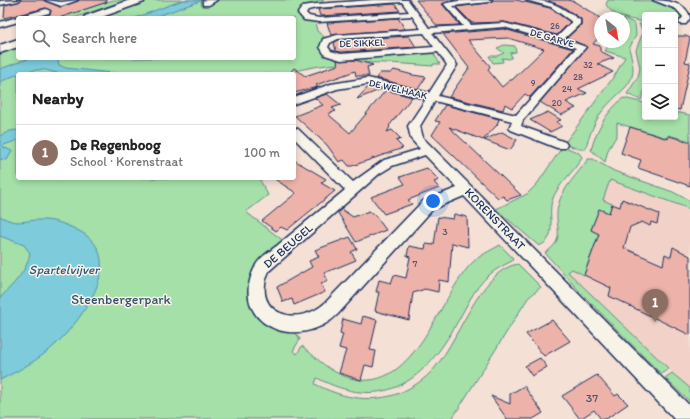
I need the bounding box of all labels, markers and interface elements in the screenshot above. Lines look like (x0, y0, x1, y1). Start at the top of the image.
north arrow (594, 12, 630, 48)
map controls (642, 12, 678, 120)
button: + (642, 12, 678, 48)
search box (16, 16, 296, 60)
house number: 26 (550, 20, 560, 31)
street label: DE GARVE (528, 26, 576, 51)
icon: search (30, 27, 52, 49)
text: Search here (62, 29, 137, 47)
street label: DE SIKKEL (339, 36, 385, 50)
button: − (642, 48, 678, 84)
house number: 32 (583, 59, 593, 70)
house number: 28 (573, 71, 583, 82)
street label: DE WELHAAK (368, 76, 429, 102)
house number: 9 (531, 77, 536, 88)
house number: 24 (562, 83, 573, 94)
button: layers (642, 84, 678, 120)
text: Nearby (32, 88, 84, 108)
house number: 20 (552, 97, 563, 108)
text: De Regenboog (70, 136, 161, 154)
text: 1 (42, 145, 48, 160)
text: 100 m (244, 145, 280, 160)
text: School · Korenstraat (70, 154, 183, 169)
street label: KORENSTRAAT (462, 185, 528, 253)
your location (423, 191, 443, 211)
street label: DE BEUGEL (261, 221, 315, 271)
house number: 3 (442, 225, 448, 238)
house number: 7 (413, 257, 418, 270)
water label: Spartelvijver (29, 262, 101, 277)
pin: 1 (642, 289, 668, 322)
park label: Steenbergerpark (71, 291, 172, 308)
house number: 37 (586, 391, 598, 405)

